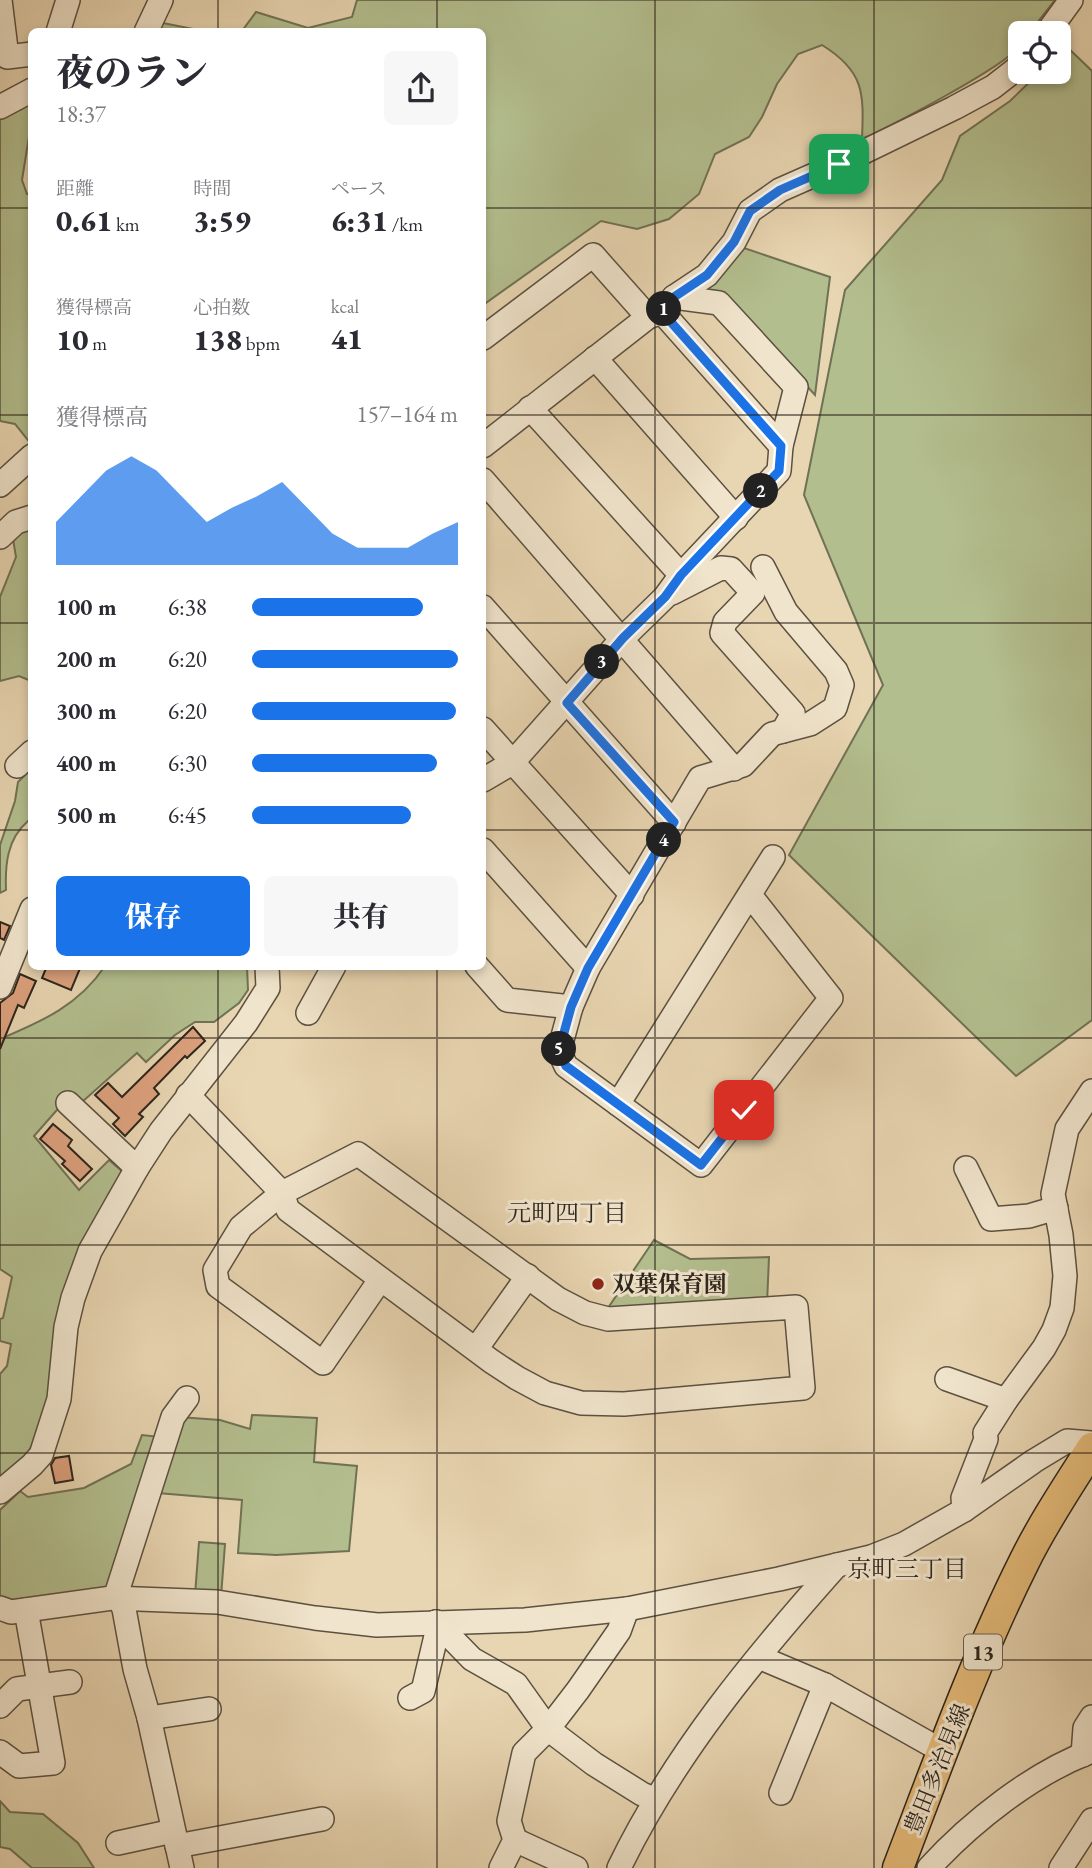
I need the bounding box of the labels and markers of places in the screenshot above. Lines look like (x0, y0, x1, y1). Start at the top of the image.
pin (809, 134, 869, 194)
pin: 1 (646, 292, 682, 326)
pin: 2 (744, 474, 778, 508)
pin: 3 (584, 644, 620, 680)
pin: 4 (646, 822, 682, 858)
pin: 5 (542, 1032, 576, 1066)
pin (714, 1080, 774, 1140)
place label: 双葉保育園 (612, 1269, 727, 1299)
marker: 双葉保育園 (590, 1276, 606, 1292)

